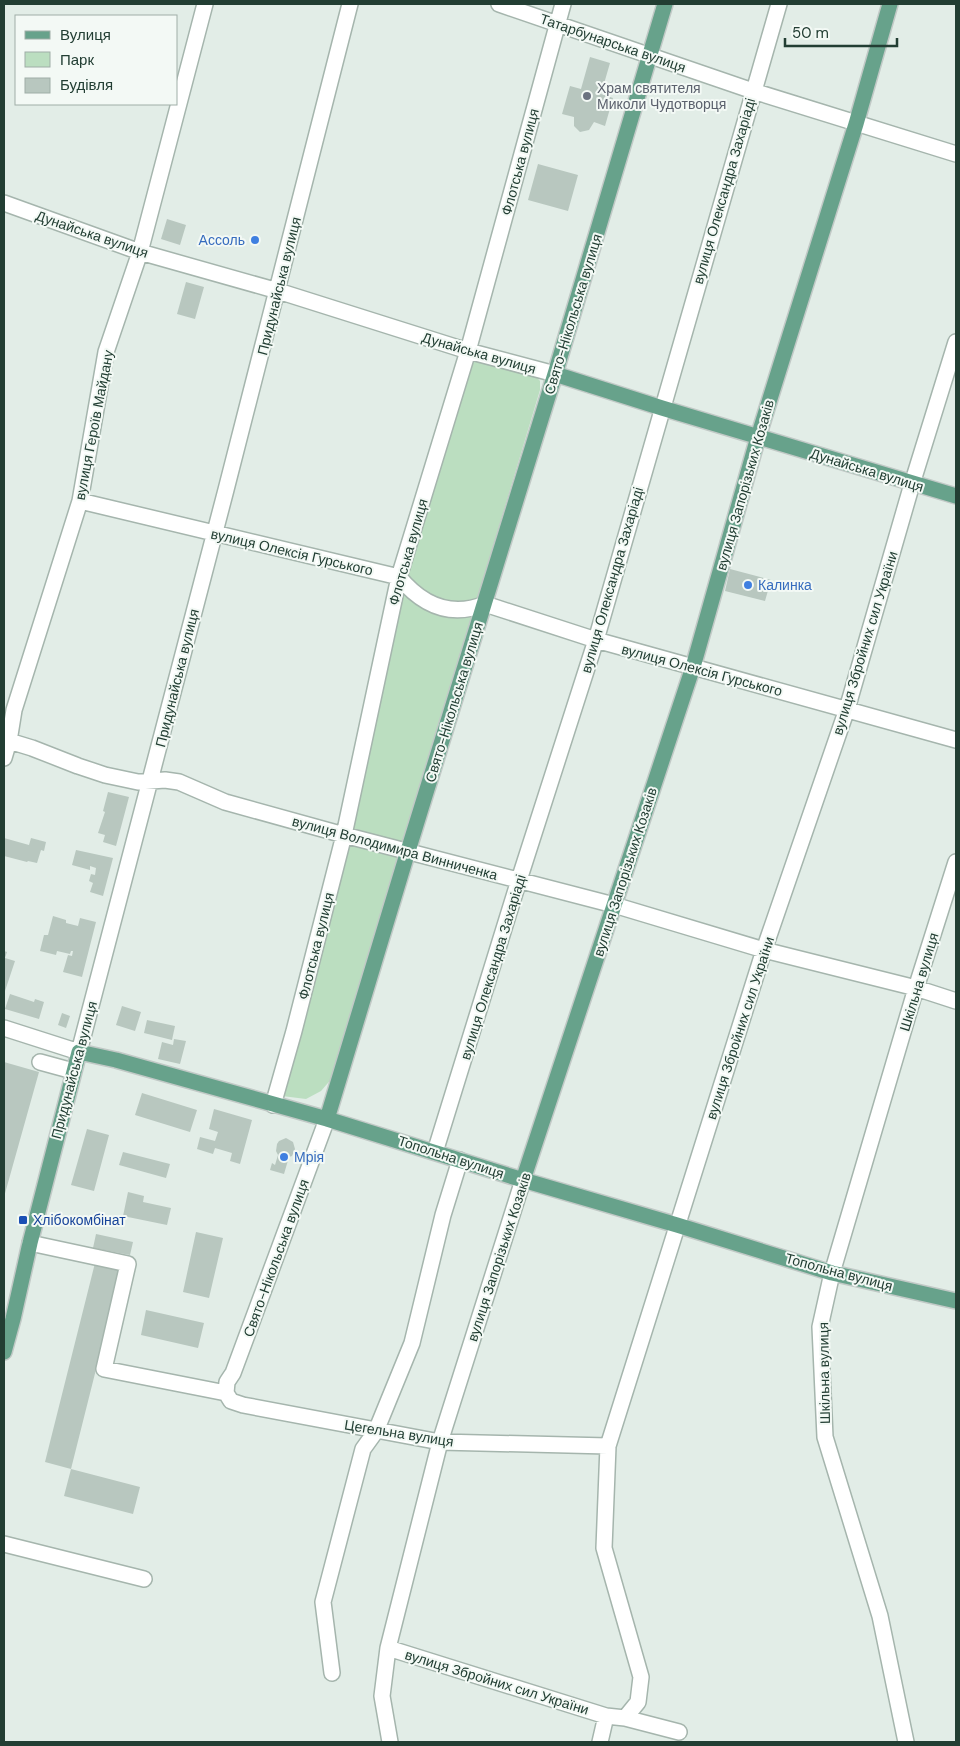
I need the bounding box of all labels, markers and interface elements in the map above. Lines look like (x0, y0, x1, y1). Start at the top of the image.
street label: Татарбунарська вулиця (538, 10, 688, 76)
legend (15, 15, 178, 105)
scale bar (785, 15, 898, 47)
text: 50 m (792, 23, 829, 43)
text: Вулиця (60, 25, 111, 45)
text: Парк (60, 50, 94, 70)
text: Будівля (60, 75, 113, 95)
place label: Храм святителя Миколи Чудотворця (597, 79, 726, 113)
marker: Храм святителя Миколи Чудотворця (581, 90, 593, 102)
street label: вулиця Олександра Захаріаді (689, 96, 759, 286)
street label: Флотська вулиця (497, 107, 543, 217)
street label: Дунайська вулиця (33, 206, 151, 262)
street label: Придунайська вулиця (253, 215, 305, 357)
place label: Ассоль (199, 231, 245, 249)
street label: Свято-Нікольська вулиця (540, 232, 606, 396)
marker: Ассоль (249, 234, 261, 246)
street label: Дунайська вулиця (420, 328, 538, 378)
street label: вулиця Героїв Майдану (71, 349, 117, 501)
street label: вулиця Запорізьких Козаків (712, 398, 778, 572)
street label: Дунайська вулиця (808, 444, 926, 496)
street label: вулиця Олександра Захаріаді (577, 485, 647, 675)
street label: Флотська вулиця (384, 497, 432, 607)
street label: вулиця Олексія Гурського (209, 525, 375, 579)
street label: вулиця Збройних сил України (828, 549, 902, 737)
place label: Калинка (758, 576, 812, 594)
marker: Калинка (742, 579, 754, 591)
street label: Придунайська вулиця (151, 607, 203, 749)
street label: Свято-Нікольська вулиця (421, 620, 487, 784)
street label: вулиця Олексія Гурського (620, 640, 785, 700)
street label: вулиця Запорізьких Козаків (589, 785, 661, 959)
street label: вулиця Володимира Винниченка (290, 812, 500, 884)
street label: вулиця Олександра Захаріаді (456, 872, 530, 1062)
street label: Флотська вулиця (294, 891, 338, 1001)
street label: Шкільна вулиця (895, 931, 943, 1033)
street label: вулиця Збройних сил України (702, 934, 778, 1122)
street label: Придунайська вулиця (47, 999, 101, 1141)
street label: Топольна вулиця (396, 1131, 506, 1183)
place label: Мрія (294, 1148, 324, 1166)
marker: Мрія (278, 1151, 290, 1163)
street label: вулиця Запорізьких Козаків (463, 1170, 535, 1344)
street label: Свято-Нікольська вулиця (239, 1177, 313, 1339)
place label: Хлібокомбінат (33, 1211, 126, 1229)
marker: Хлібокомбінат (17, 1214, 29, 1226)
street label: Топольна вулиця (783, 1249, 895, 1295)
street label: Шкільна вулиця (814, 1322, 834, 1424)
street label: Цегельна вулиця (343, 1415, 455, 1451)
street label: вулиця Збройних сил України (403, 1645, 591, 1719)

